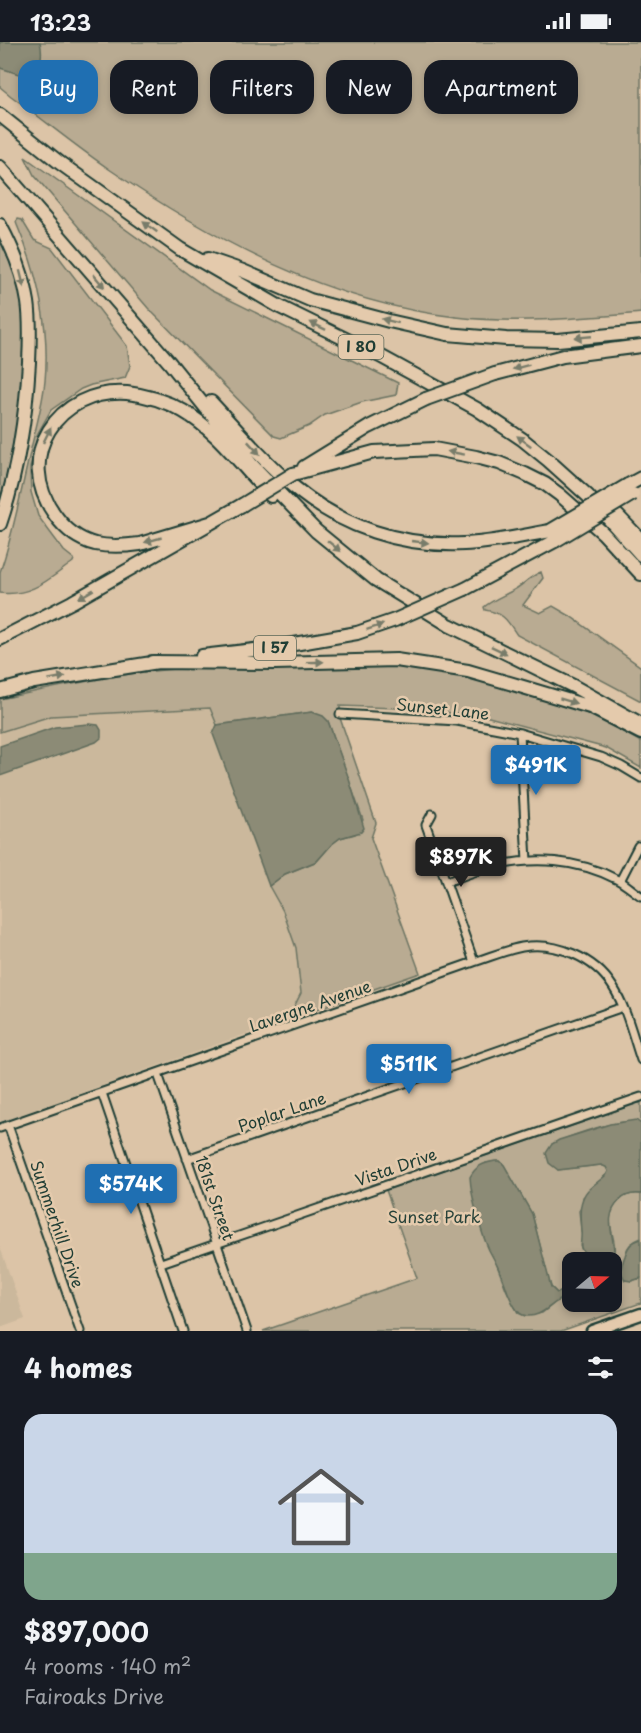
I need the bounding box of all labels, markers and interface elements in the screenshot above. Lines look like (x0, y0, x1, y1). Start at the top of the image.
text: 13:23 (30, 5, 91, 38)
chip: Buy (18, 60, 98, 114)
chip: Rent (110, 60, 198, 114)
chip: Filters (210, 60, 314, 114)
chip: New (326, 60, 412, 114)
chip: Apartment (424, 60, 578, 114)
one-way arrow (142, 221, 158, 233)
one-way arrow (18, 270, 28, 288)
one-way arrow (92, 273, 105, 288)
one-way arrow (380, 315, 399, 325)
one-way arrow (309, 321, 326, 330)
one-way arrow (573, 333, 592, 342)
road number: I 80 (338, 335, 384, 359)
one-way arrow (512, 362, 531, 372)
one-way arrow (42, 427, 51, 444)
one-way arrow (517, 436, 532, 448)
one-way arrow (247, 441, 261, 455)
one-way arrow (446, 448, 465, 457)
one-way arrow (144, 536, 162, 545)
one-way arrow (411, 537, 430, 547)
one-way arrow (327, 539, 342, 551)
one-way arrow (77, 589, 94, 599)
one-way arrow (366, 622, 384, 631)
road number: I 57 (254, 636, 296, 660)
one-way arrow (490, 645, 507, 654)
one-way arrow (306, 657, 325, 667)
one-way arrow (48, 673, 67, 682)
street label: Sunset Lane (395, 691, 491, 725)
one-way arrow (559, 697, 577, 706)
pin: $491K (494, 745, 578, 796)
text: $491K (505, 749, 567, 779)
pin: $897K (419, 837, 503, 888)
text: $897K (429, 841, 493, 871)
street label: Lavergne Avenue (245, 973, 374, 1037)
pin: $511K (367, 1044, 451, 1095)
text: $511K (380, 1048, 438, 1078)
street label: Poplar Lane (234, 1085, 329, 1137)
street label: Vista Drive (352, 1141, 440, 1191)
street label: 181st Street (190, 1152, 242, 1244)
street label: Summerhill Drive (25, 1157, 91, 1291)
pin: $574K (89, 1164, 173, 1215)
text: $574K (99, 1168, 163, 1198)
park label: Sunset Park (387, 1204, 481, 1228)
north arrow (562, 1252, 622, 1312)
map controls (562, 1252, 622, 1312)
text: 4 homes (24, 1348, 132, 1387)
icon: filters (584, 1351, 617, 1384)
icon: home (267, 1453, 375, 1561)
text: $897,000 (24, 1612, 149, 1651)
text: 4 rooms · 140 m² (24, 1651, 191, 1681)
text: Fairoaks Drive (24, 1681, 164, 1711)

